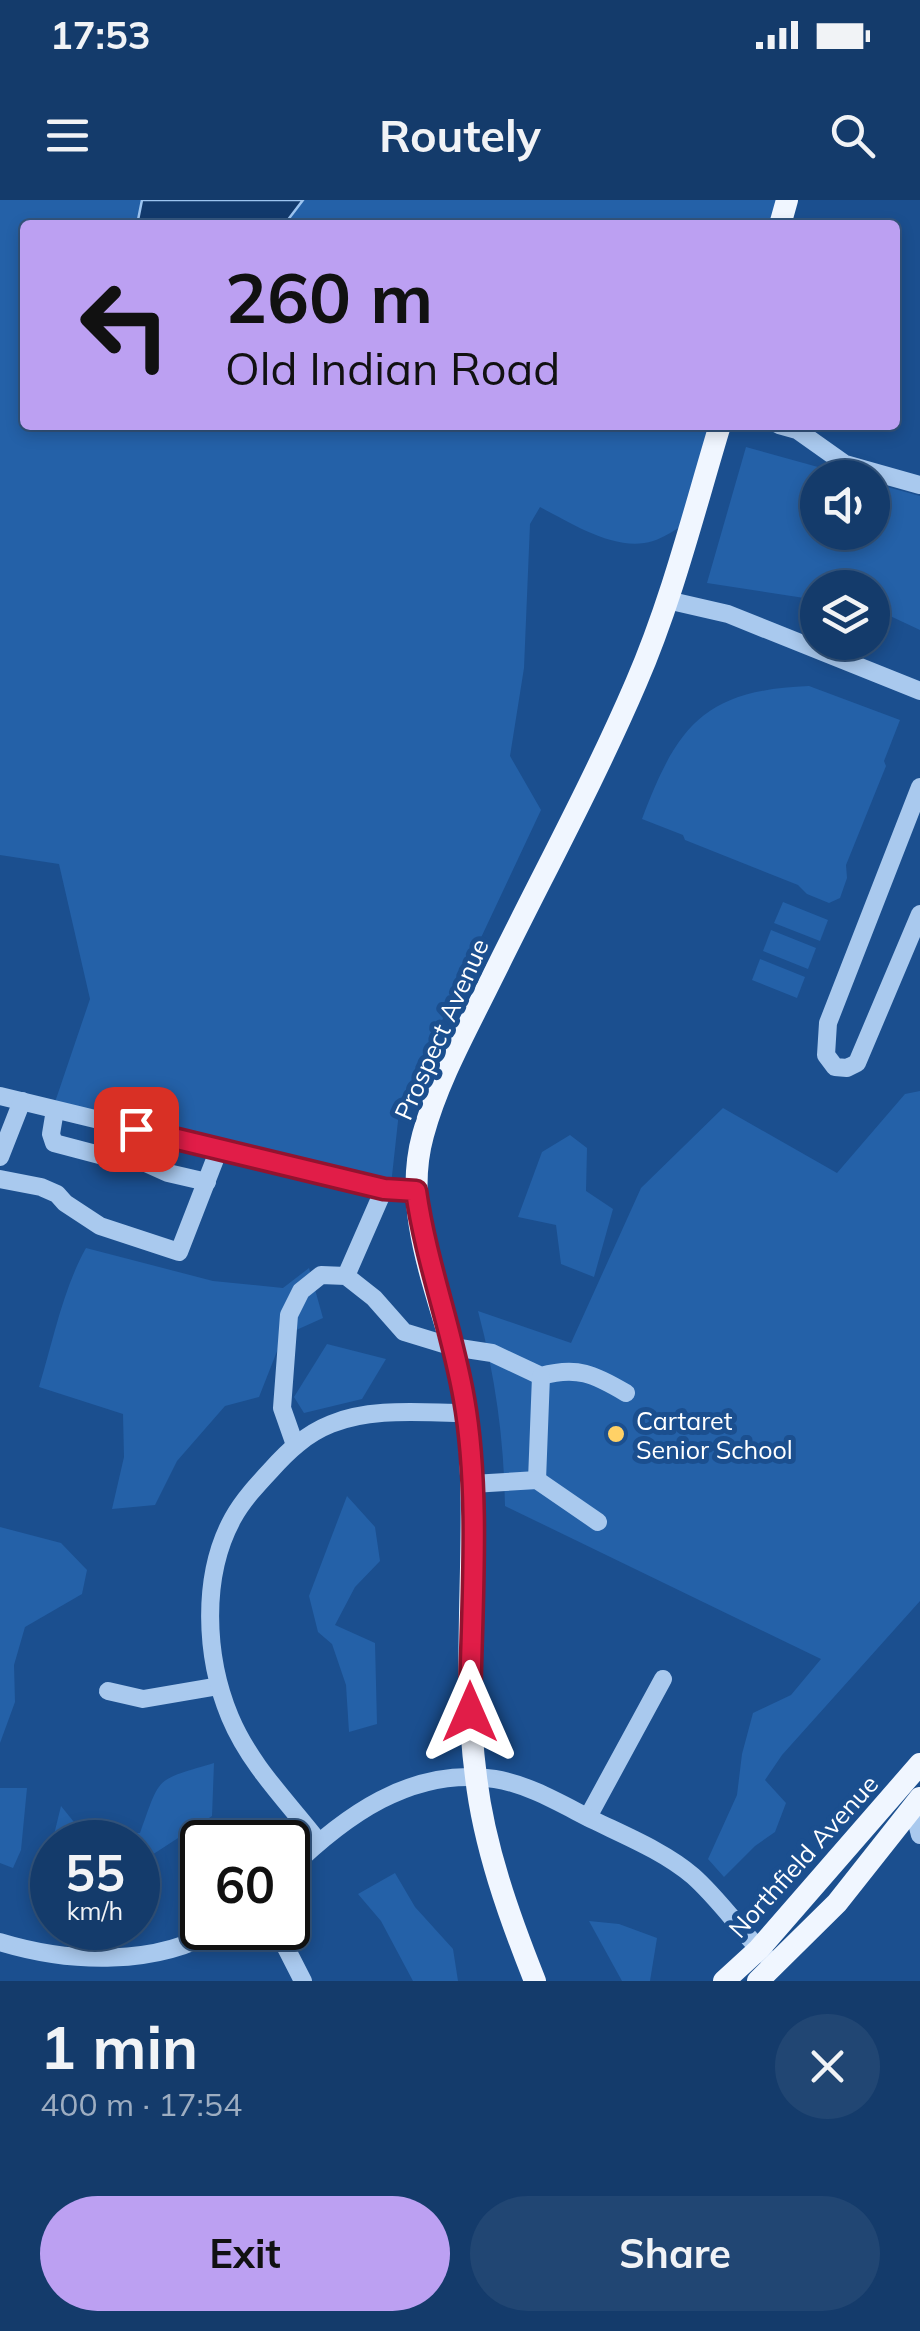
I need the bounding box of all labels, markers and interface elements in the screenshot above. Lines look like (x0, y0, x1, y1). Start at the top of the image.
text: 17:53 (50, 11, 151, 59)
text: Routely (379, 107, 541, 163)
icon: menu (40, 108, 95, 163)
icon: search (825, 108, 880, 163)
text: 260 m (225, 253, 433, 341)
icon: left (60, 260, 190, 390)
text: Old Indian Road (225, 340, 560, 396)
map controls (800, 460, 890, 660)
button: sound (800, 460, 890, 550)
button: layers (800, 570, 890, 660)
street label: Prospect Avenue (387, 934, 495, 1124)
pin (94, 1087, 179, 1172)
icon: arrive (109, 1102, 164, 1157)
place label: Cartaret Senior School (636, 1405, 793, 1465)
marker: Cartaret Senior School (605, 1423, 627, 1445)
position arrow (418, 1660, 522, 1764)
street label: Northfield Avenue (722, 1768, 884, 1944)
speed limit sign: 60 (180, 1820, 310, 1950)
text: 55 (65, 1841, 125, 1904)
text: km/h (67, 1895, 123, 1926)
text: 1 min (40, 2009, 198, 2084)
button: close (775, 2014, 880, 2119)
text: 400 m · 17:54 (40, 2084, 242, 2124)
button: Exit (40, 2196, 450, 2311)
button: Share (470, 2196, 880, 2311)

